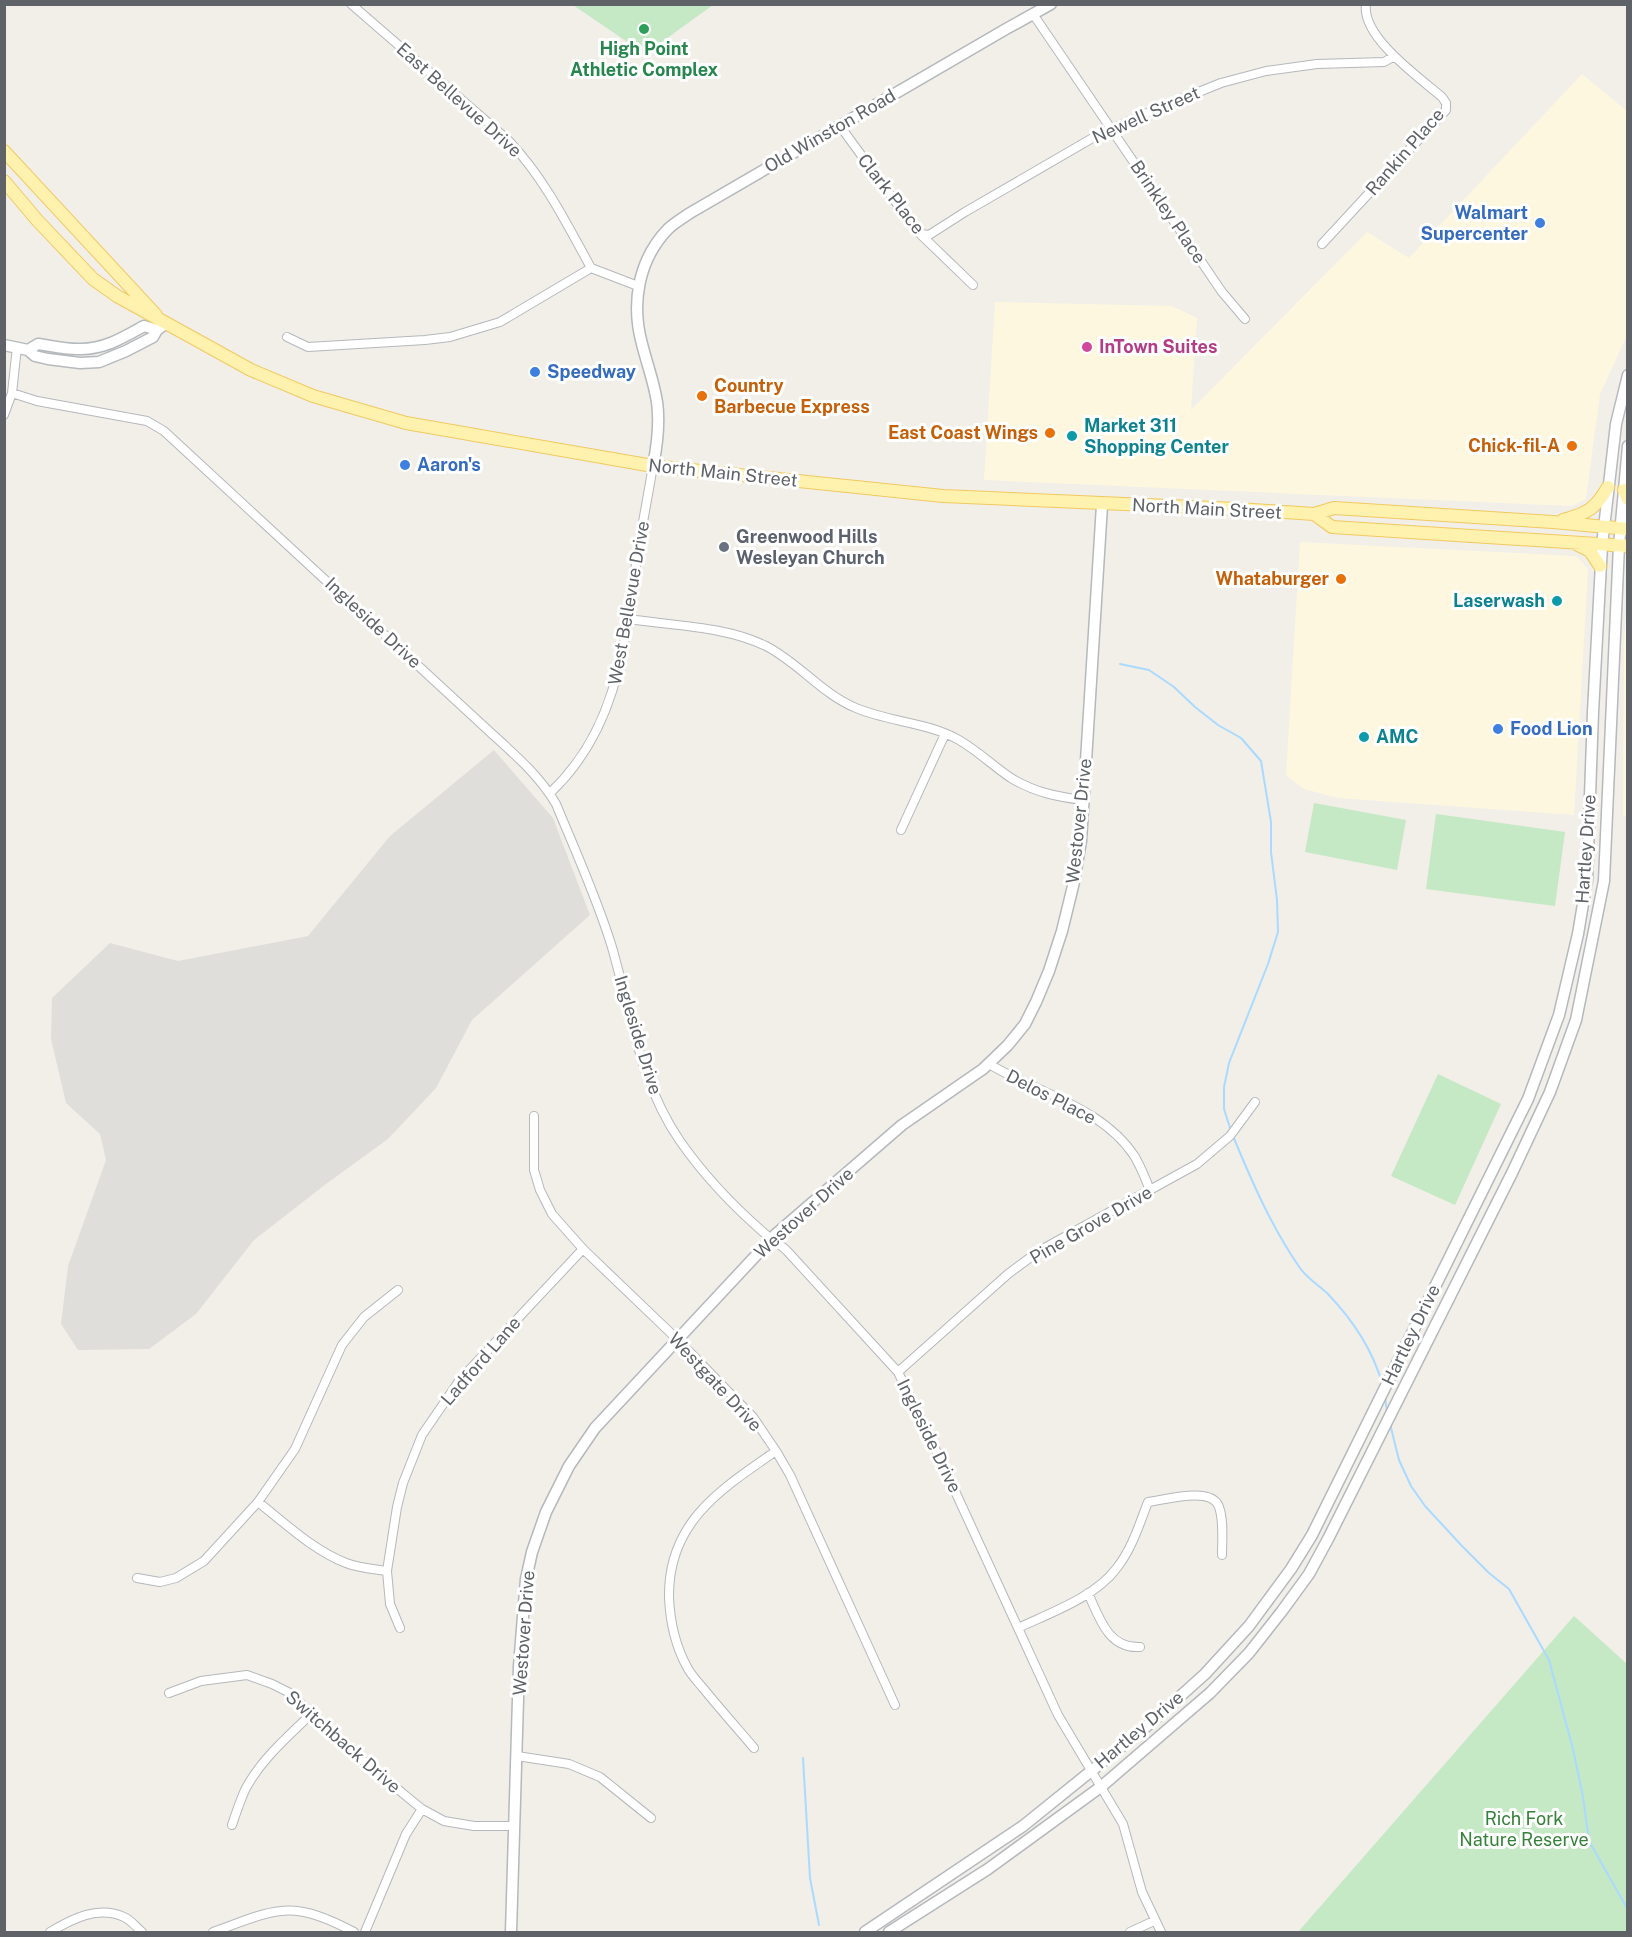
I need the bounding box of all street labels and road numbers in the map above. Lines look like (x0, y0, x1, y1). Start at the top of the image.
street label: East Bellevue Drive (393, 38, 526, 161)
street label: Newell Street (1089, 82, 1203, 148)
street label: Old Winston Road (760, 84, 899, 177)
street label: Rankin Place (1361, 104, 1448, 199)
street label: Clark Place (854, 149, 929, 238)
street label: Brinkley Place (1126, 156, 1211, 267)
street label: North Main Street (647, 454, 799, 491)
street label: North Main Street (1132, 494, 1282, 523)
street label: West Bellevue Drive (604, 519, 653, 687)
street label: Ingleside Drive (321, 573, 426, 672)
street label: Westover Drive (1061, 757, 1096, 885)
street label: Hartley Drive (1571, 794, 1600, 904)
street label: Ingleside Drive (610, 973, 667, 1097)
street label: Delos Place (1003, 1065, 1100, 1128)
street label: Westover Drive (750, 1163, 857, 1262)
street label: Pine Grove Drive (1026, 1181, 1155, 1268)
street label: Hartley Drive (1377, 1281, 1444, 1389)
street label: Ladford Lane (436, 1312, 525, 1409)
street label: Westgate Drive (664, 1328, 766, 1435)
street label: Ingleside Drive (893, 1376, 966, 1496)
street label: Westover Drive (509, 1570, 538, 1696)
street label: Switchback Drive (282, 1686, 405, 1797)
street label: Hartley Drive (1090, 1686, 1187, 1773)

